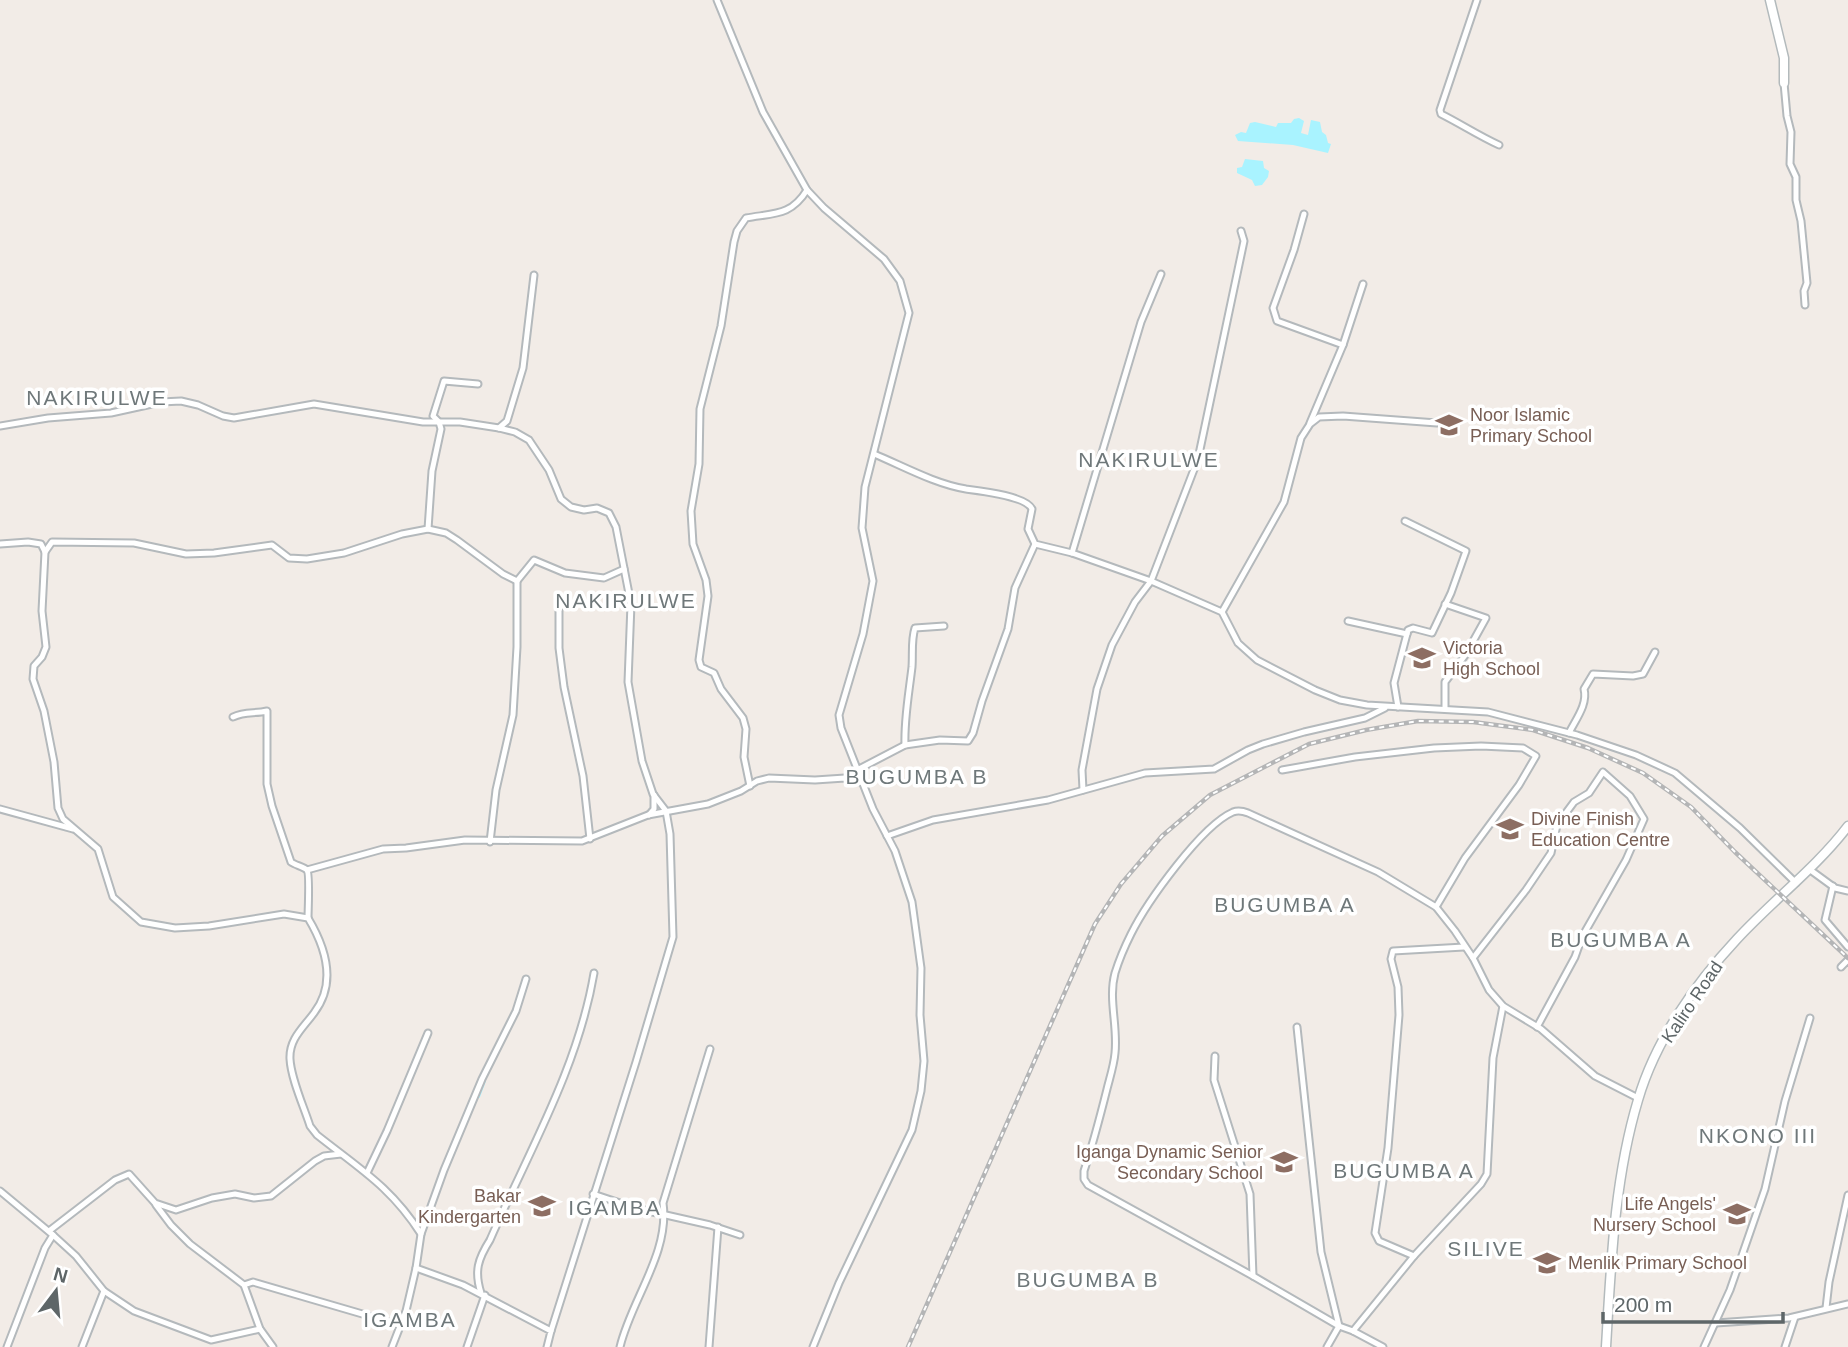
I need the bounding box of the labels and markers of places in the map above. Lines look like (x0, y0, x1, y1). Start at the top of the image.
place label: Noor Islamic Primary School (1470, 405, 1592, 446)
school or university icon: Noor Islamic Primary School (1434, 410, 1464, 440)
place label: Victoria High School (1443, 638, 1540, 679)
school or university icon: Victoria High School (1407, 643, 1437, 673)
place label: Divine Finish Education Centre (1531, 809, 1670, 850)
school or university icon: Divine Finish Education Centre (1495, 814, 1525, 844)
place label: Iganga Dynamic Senior Secondary School (1076, 1142, 1263, 1183)
school or university icon: Iganga Dynamic Senior Secondary School (1269, 1147, 1299, 1177)
place label: Bakar Kindergarten (418, 1186, 521, 1227)
school or university icon: Bakar Kindergarten (527, 1191, 557, 1221)
place label: Life Angels' Nursery School (1593, 1194, 1716, 1235)
school or university icon: Life Angels' Nursery School (1722, 1199, 1752, 1229)
school or university icon: Menlik Primary School (1532, 1248, 1562, 1278)
place label: Menlik Primary School (1568, 1253, 1747, 1273)

